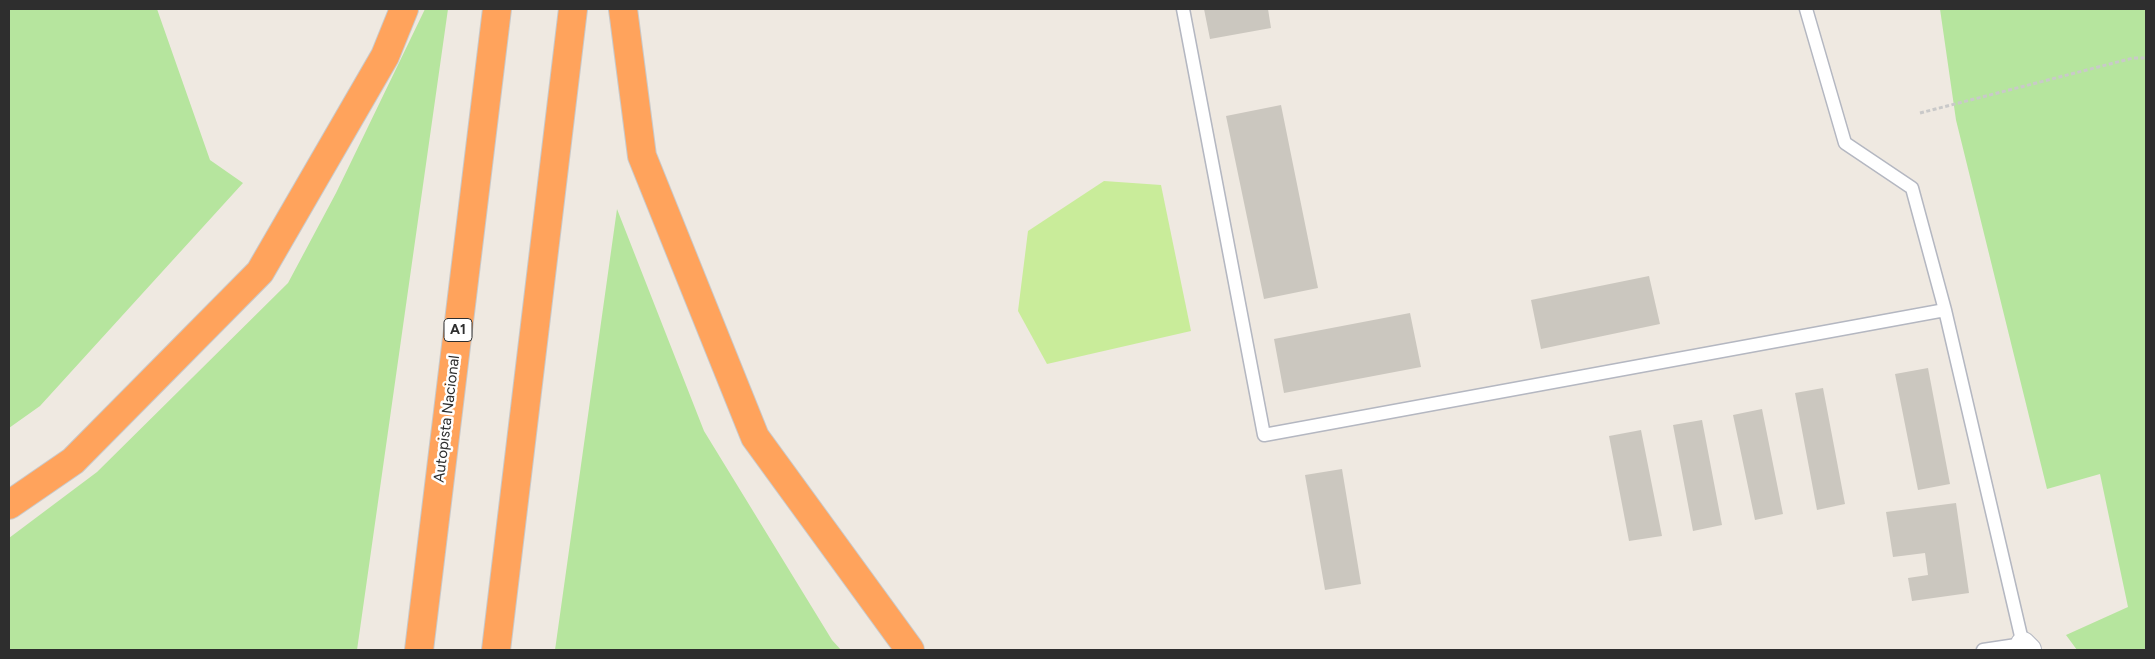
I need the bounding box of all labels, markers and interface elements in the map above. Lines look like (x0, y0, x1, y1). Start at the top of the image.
road number: A1 (444, 318, 472, 342)
street label: Autopista Nacional (430, 354, 464, 484)

